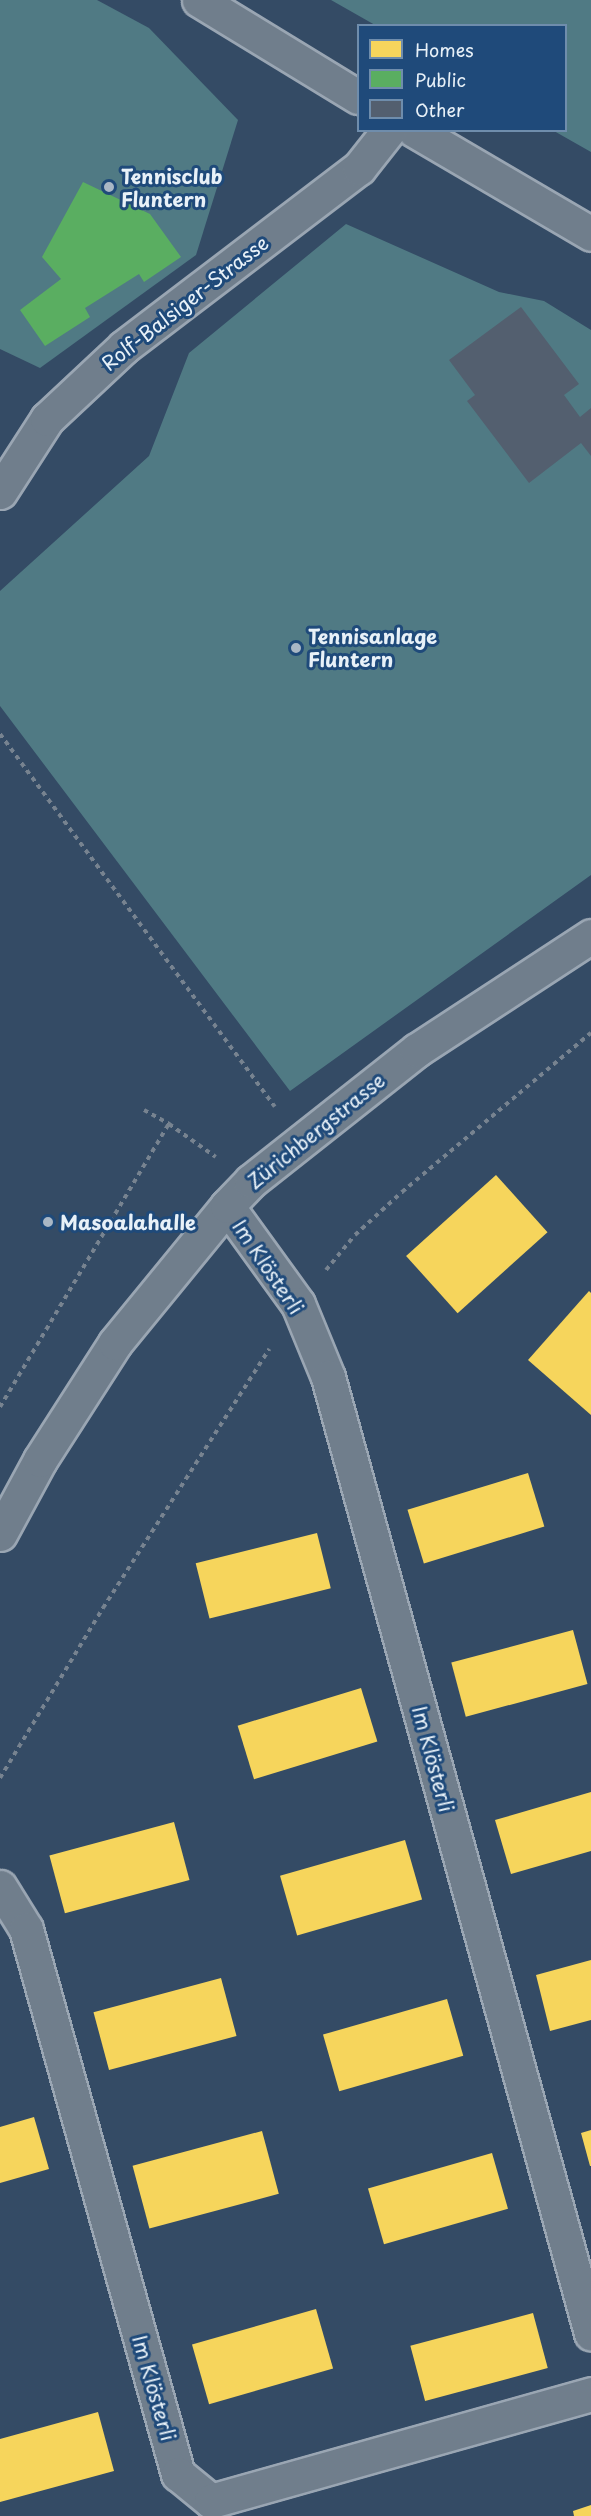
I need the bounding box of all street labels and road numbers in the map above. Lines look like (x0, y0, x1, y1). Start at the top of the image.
street label: Rolf-Balsiger-Strasse (97, 231, 273, 375)
street label: Zürichbergstrasse (242, 1068, 390, 1194)
street label: Im Klösterli (227, 1215, 309, 1319)
street label: Im Klösterli (407, 1703, 459, 1815)
street label: Im Klösterli (127, 2332, 181, 2444)

